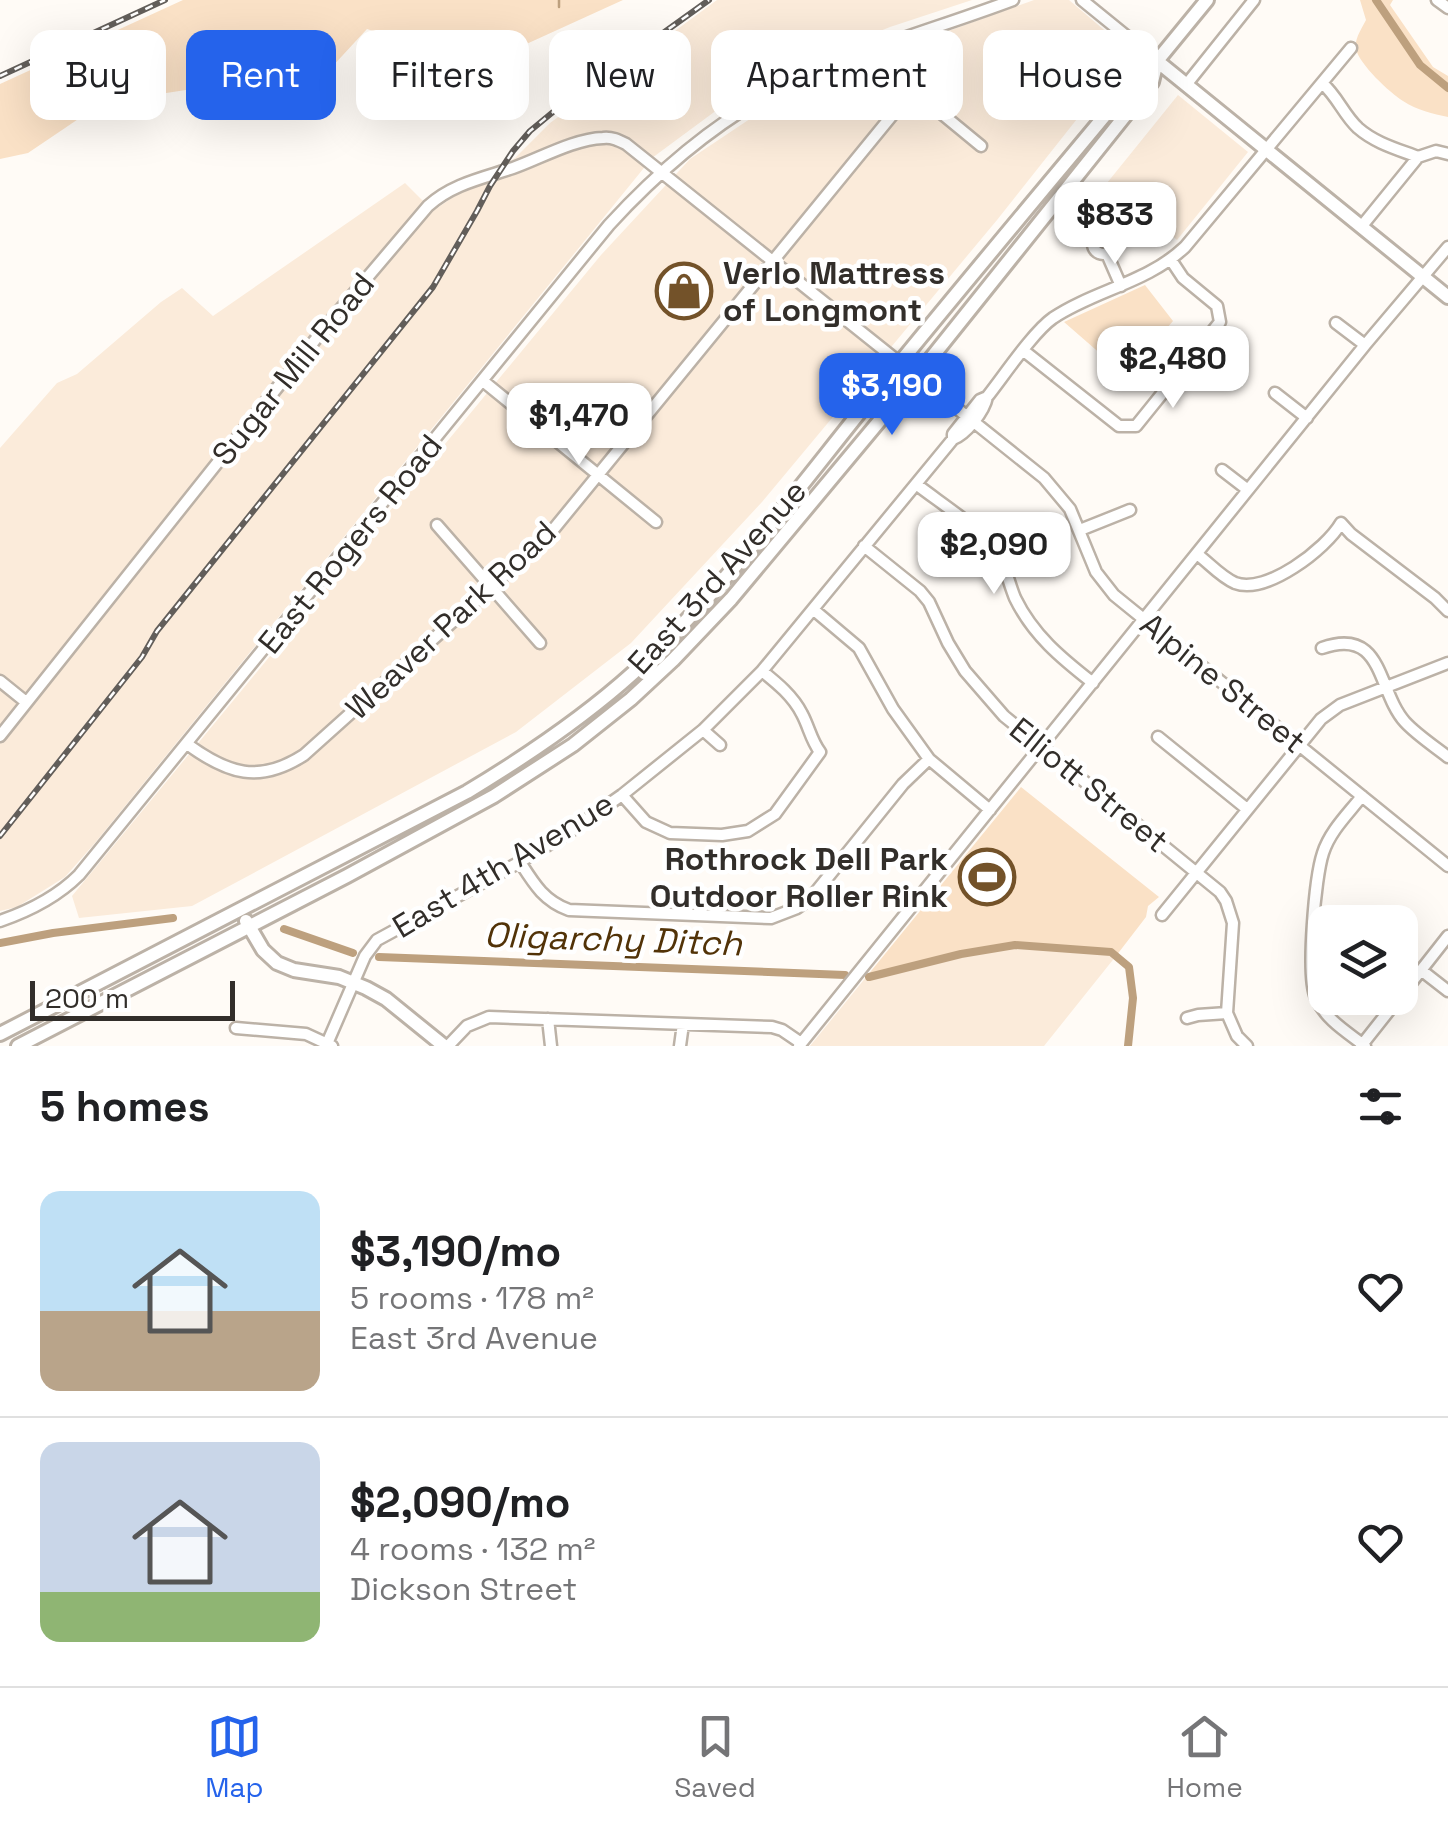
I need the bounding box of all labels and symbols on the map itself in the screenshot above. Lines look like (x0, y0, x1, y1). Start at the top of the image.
pin: $833 (1056, 182, 1174, 267)
place label: Verlo Mattress of Longmont (723, 253, 945, 330)
shop icon: Verlo Mattress of Longmont (654, 261, 714, 321)
street label: Sugar Mill Road (203, 265, 383, 473)
pin: $2,480 (1092, 326, 1254, 411)
pin: $3,190 (811, 353, 973, 438)
pin: $1,470 (498, 383, 660, 468)
street label: East Rogers Road (249, 426, 451, 662)
street label: East 3rd Avenue (619, 471, 815, 683)
street label: Weaver Park Road (337, 512, 565, 728)
pin: $2,090 (913, 512, 1075, 597)
street label: Alpine Street (1132, 604, 1314, 762)
street label: Elliott Street (1002, 709, 1176, 861)
street label: East 4th Avenue (385, 783, 621, 947)
place label: Rothrock Dell Park Outdoor Roller Rink (650, 839, 948, 916)
sports icon: Rothrock Dell Park Outdoor Roller Rink (957, 847, 1017, 907)
water label: Oligarchy Ditch (483, 913, 743, 966)
scale bar (30, 976, 235, 1020)

